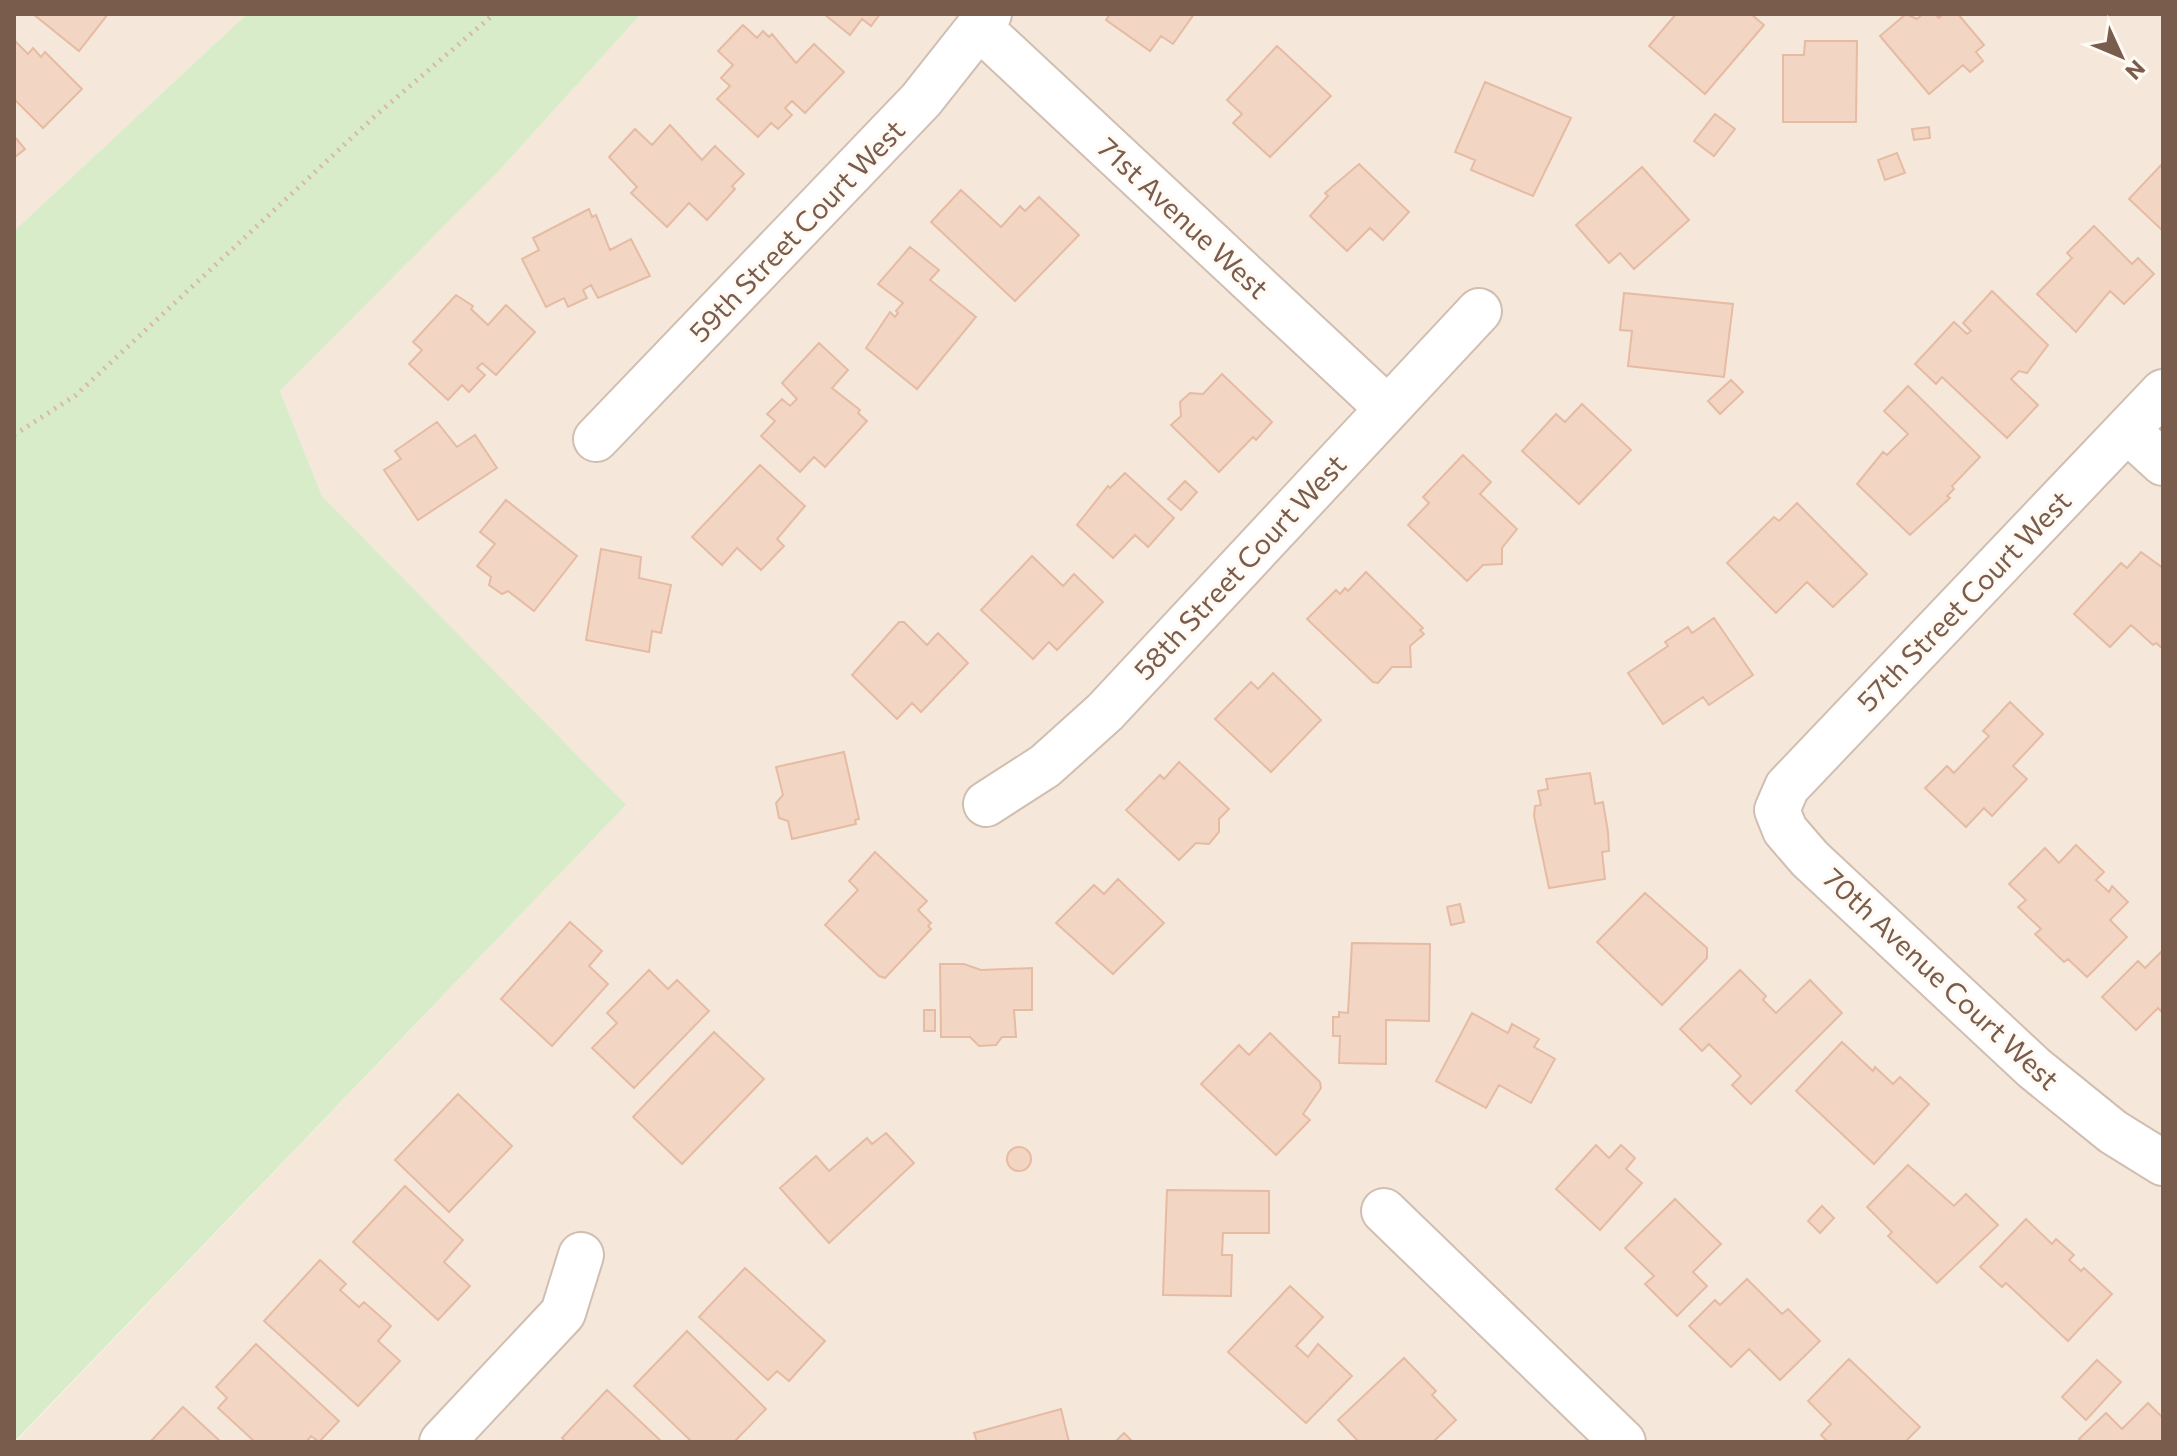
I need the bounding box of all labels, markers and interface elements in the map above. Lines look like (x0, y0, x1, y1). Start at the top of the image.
north arrow (2081, 16, 2161, 96)
text: N (2120, 55, 2151, 86)
street label: 59th Street Court West (681, 112, 911, 348)
street label: 71st Avenue West (1091, 130, 1276, 305)
street label: 58th Street Court West (1126, 447, 1352, 686)
street label: 57th Street Court West (1849, 483, 2077, 718)
street label: 70th Avenue Court West (1817, 860, 2067, 1096)

